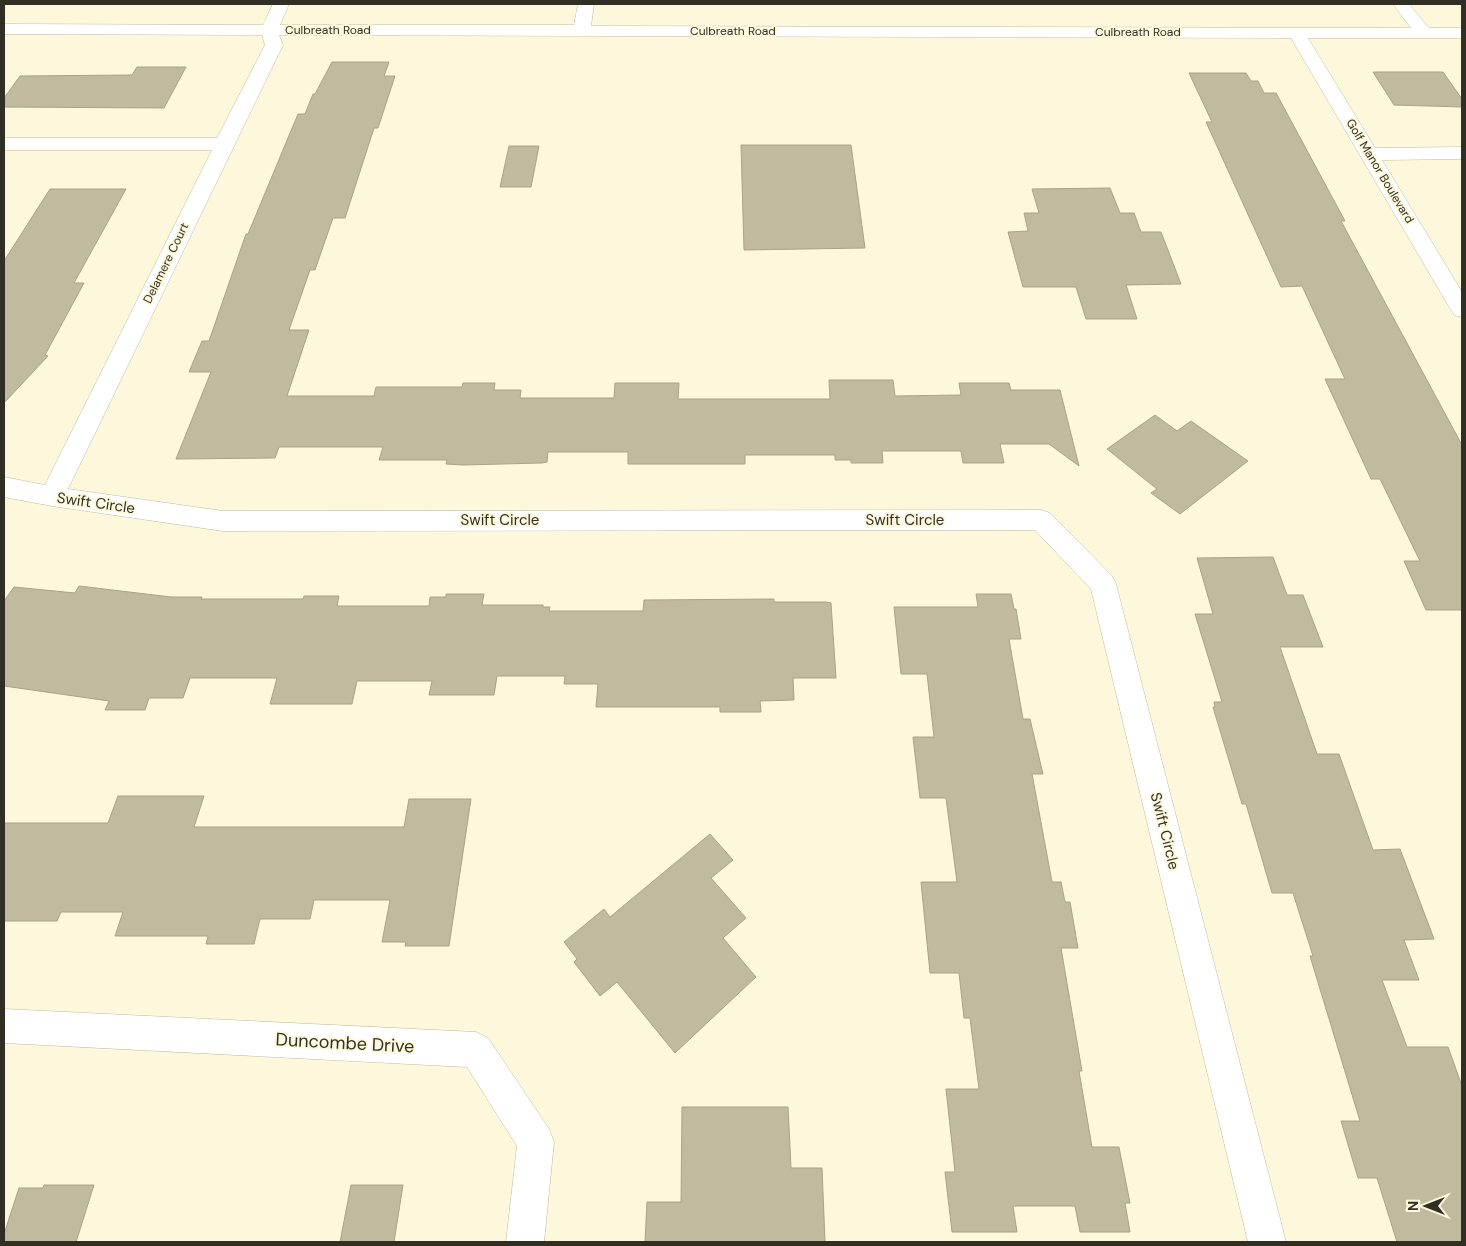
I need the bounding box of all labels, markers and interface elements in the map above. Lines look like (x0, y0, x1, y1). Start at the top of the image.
street label: Culbreath Road (285, 22, 371, 38)
street label: Culbreath Road (690, 23, 776, 39)
street label: Culbreath Road (1095, 24, 1181, 40)
street label: Golf Manor Boulevard (1342, 116, 1418, 226)
street label: Delamere Court (140, 220, 193, 306)
street label: Swift Circle (56, 488, 136, 518)
street label: Swift Circle (461, 510, 539, 530)
street label: Swift Circle (866, 510, 944, 530)
street label: Swift Circle (1146, 790, 1184, 872)
street label: Duncombe Drive (275, 1027, 415, 1059)
north arrow (1401, 1181, 1451, 1231)
text: N (1404, 1201, 1422, 1211)

